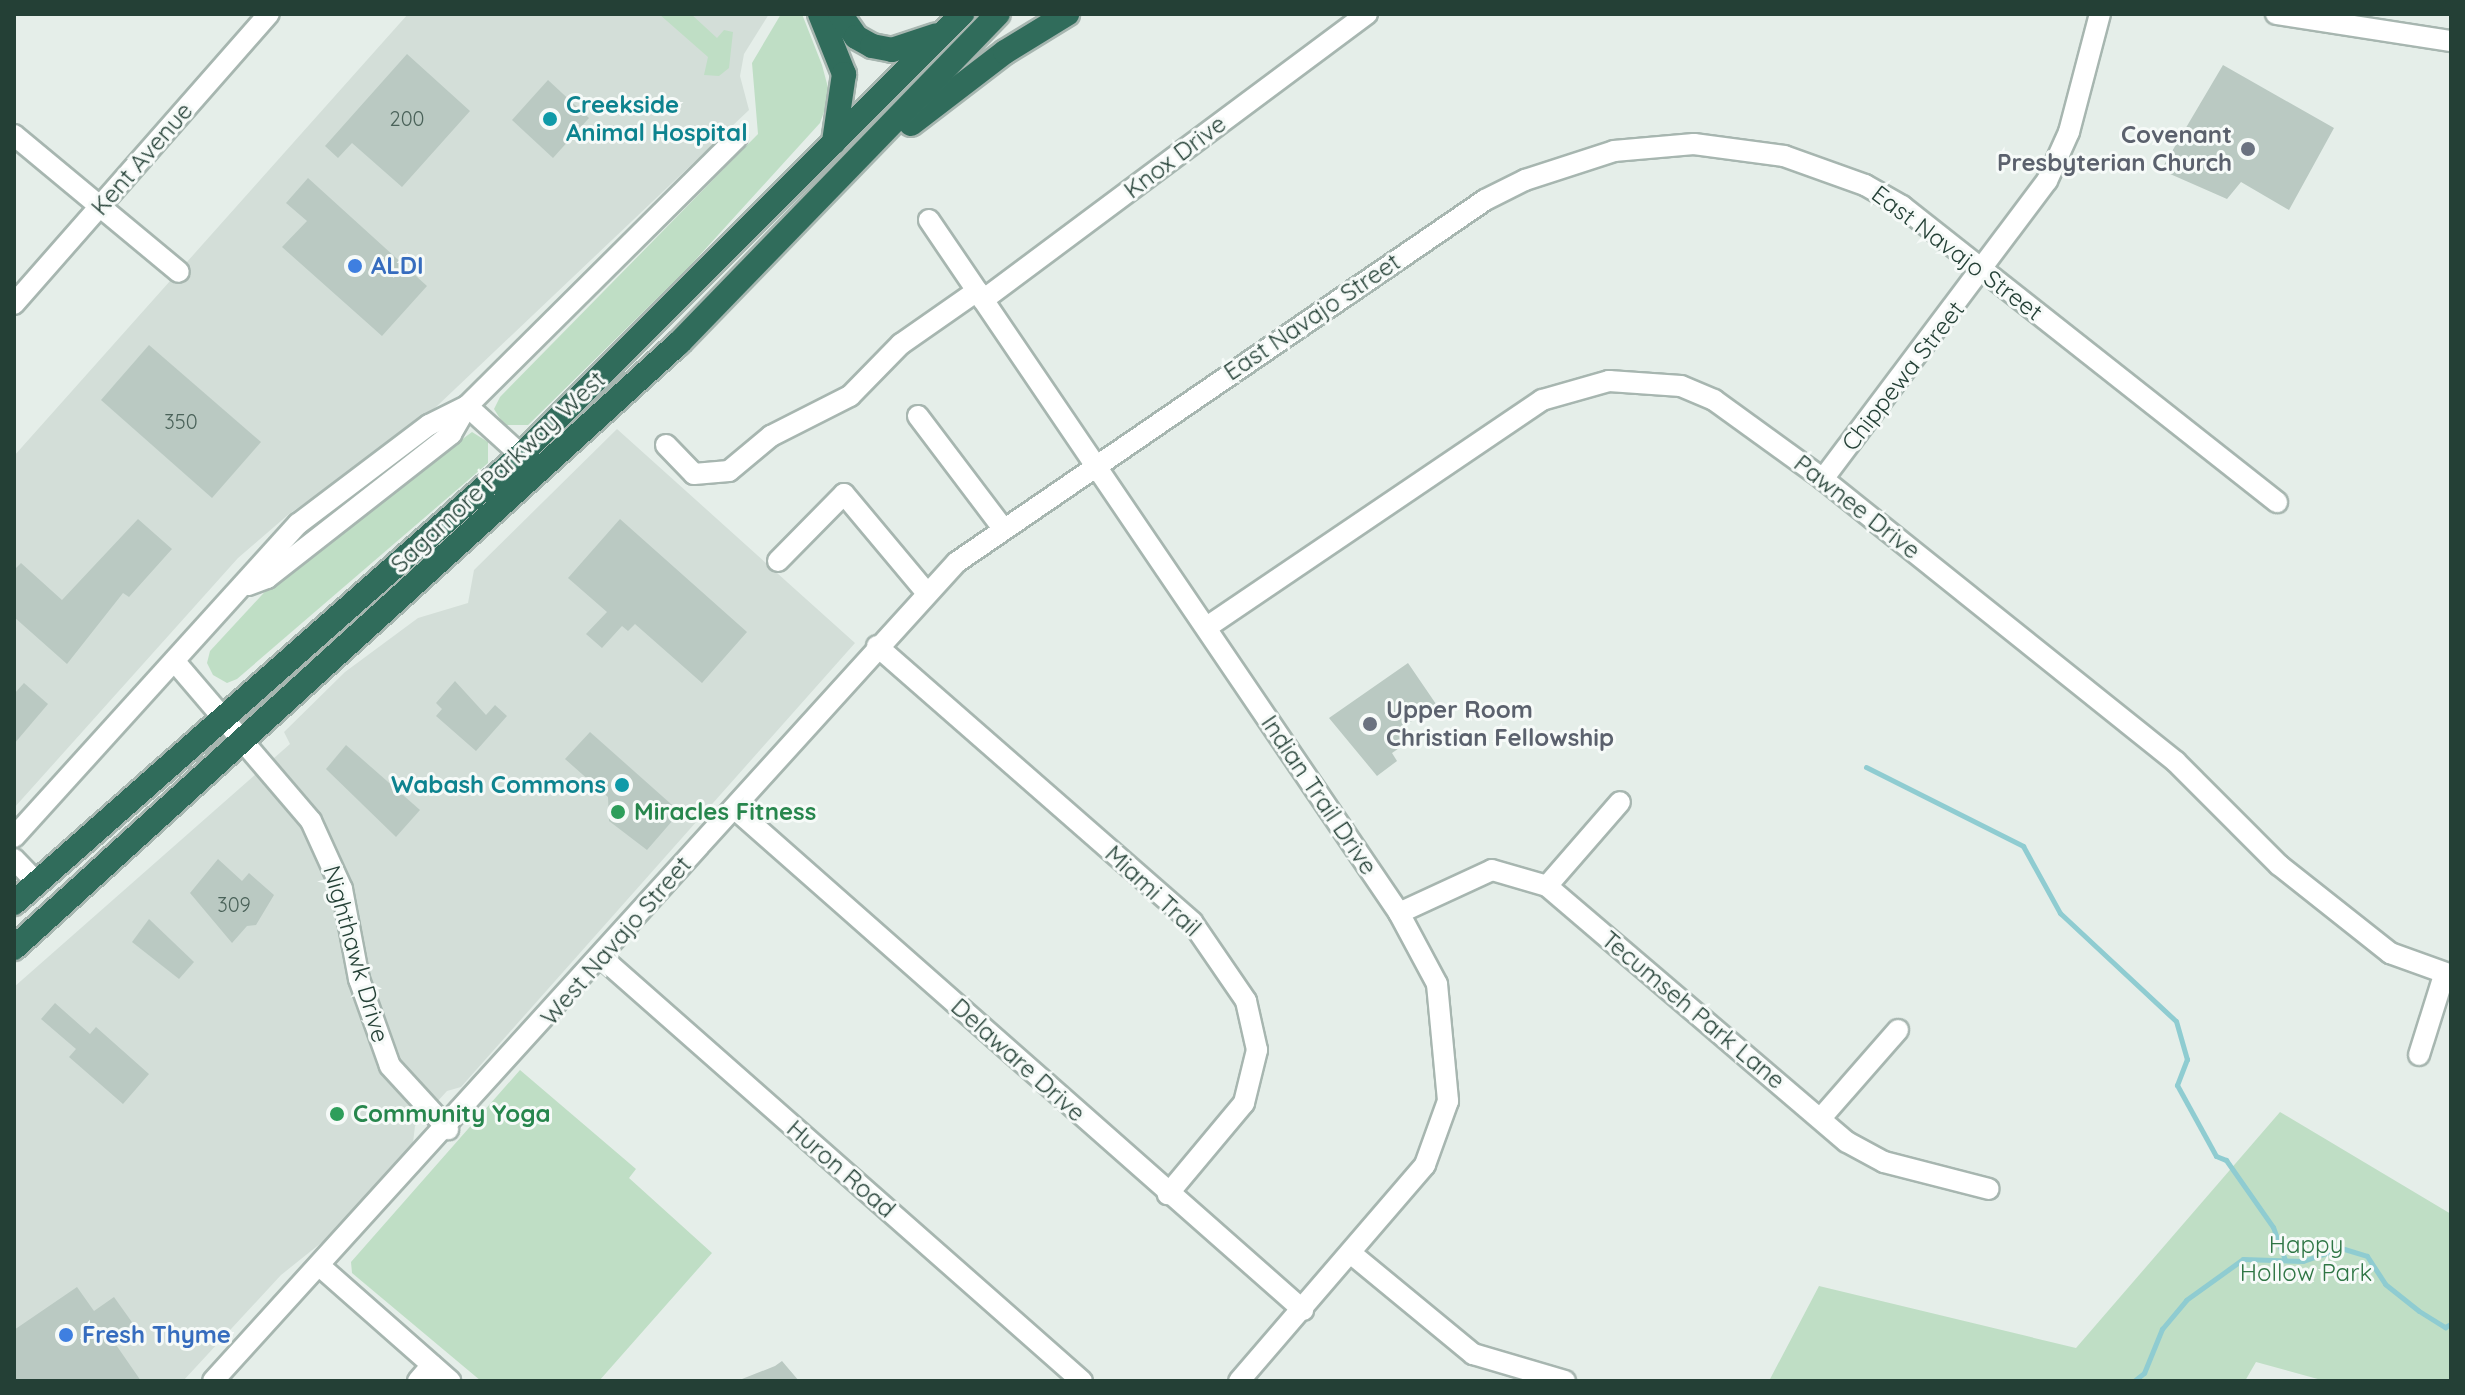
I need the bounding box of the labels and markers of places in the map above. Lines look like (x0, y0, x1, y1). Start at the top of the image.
place label: Creekside Animal Hospital (566, 91, 748, 147)
marker: Creekside Animal Hospital (541, 110, 559, 128)
place label: Covenant Presbyterian Church (1997, 121, 2232, 177)
marker: Covenant Presbyterian Church (2239, 140, 2257, 158)
place label: ALDI (371, 252, 424, 280)
marker: ALDI (346, 257, 364, 275)
place label: Upper Room Christian Fellowship (1386, 696, 1614, 752)
marker: Upper Room Christian Fellowship (1361, 715, 1379, 733)
place label: Wabash Commons (391, 771, 606, 799)
marker: Wabash Commons (613, 776, 631, 794)
place label: Miracles Fitness (634, 798, 816, 826)
marker: Miracles Fitness (609, 803, 627, 821)
place label: Community Yoga (353, 1100, 551, 1128)
marker: Community Yoga (328, 1105, 346, 1123)
place label: Fresh Thyme (82, 1321, 231, 1349)
marker: Fresh Thyme (57, 1326, 75, 1344)

